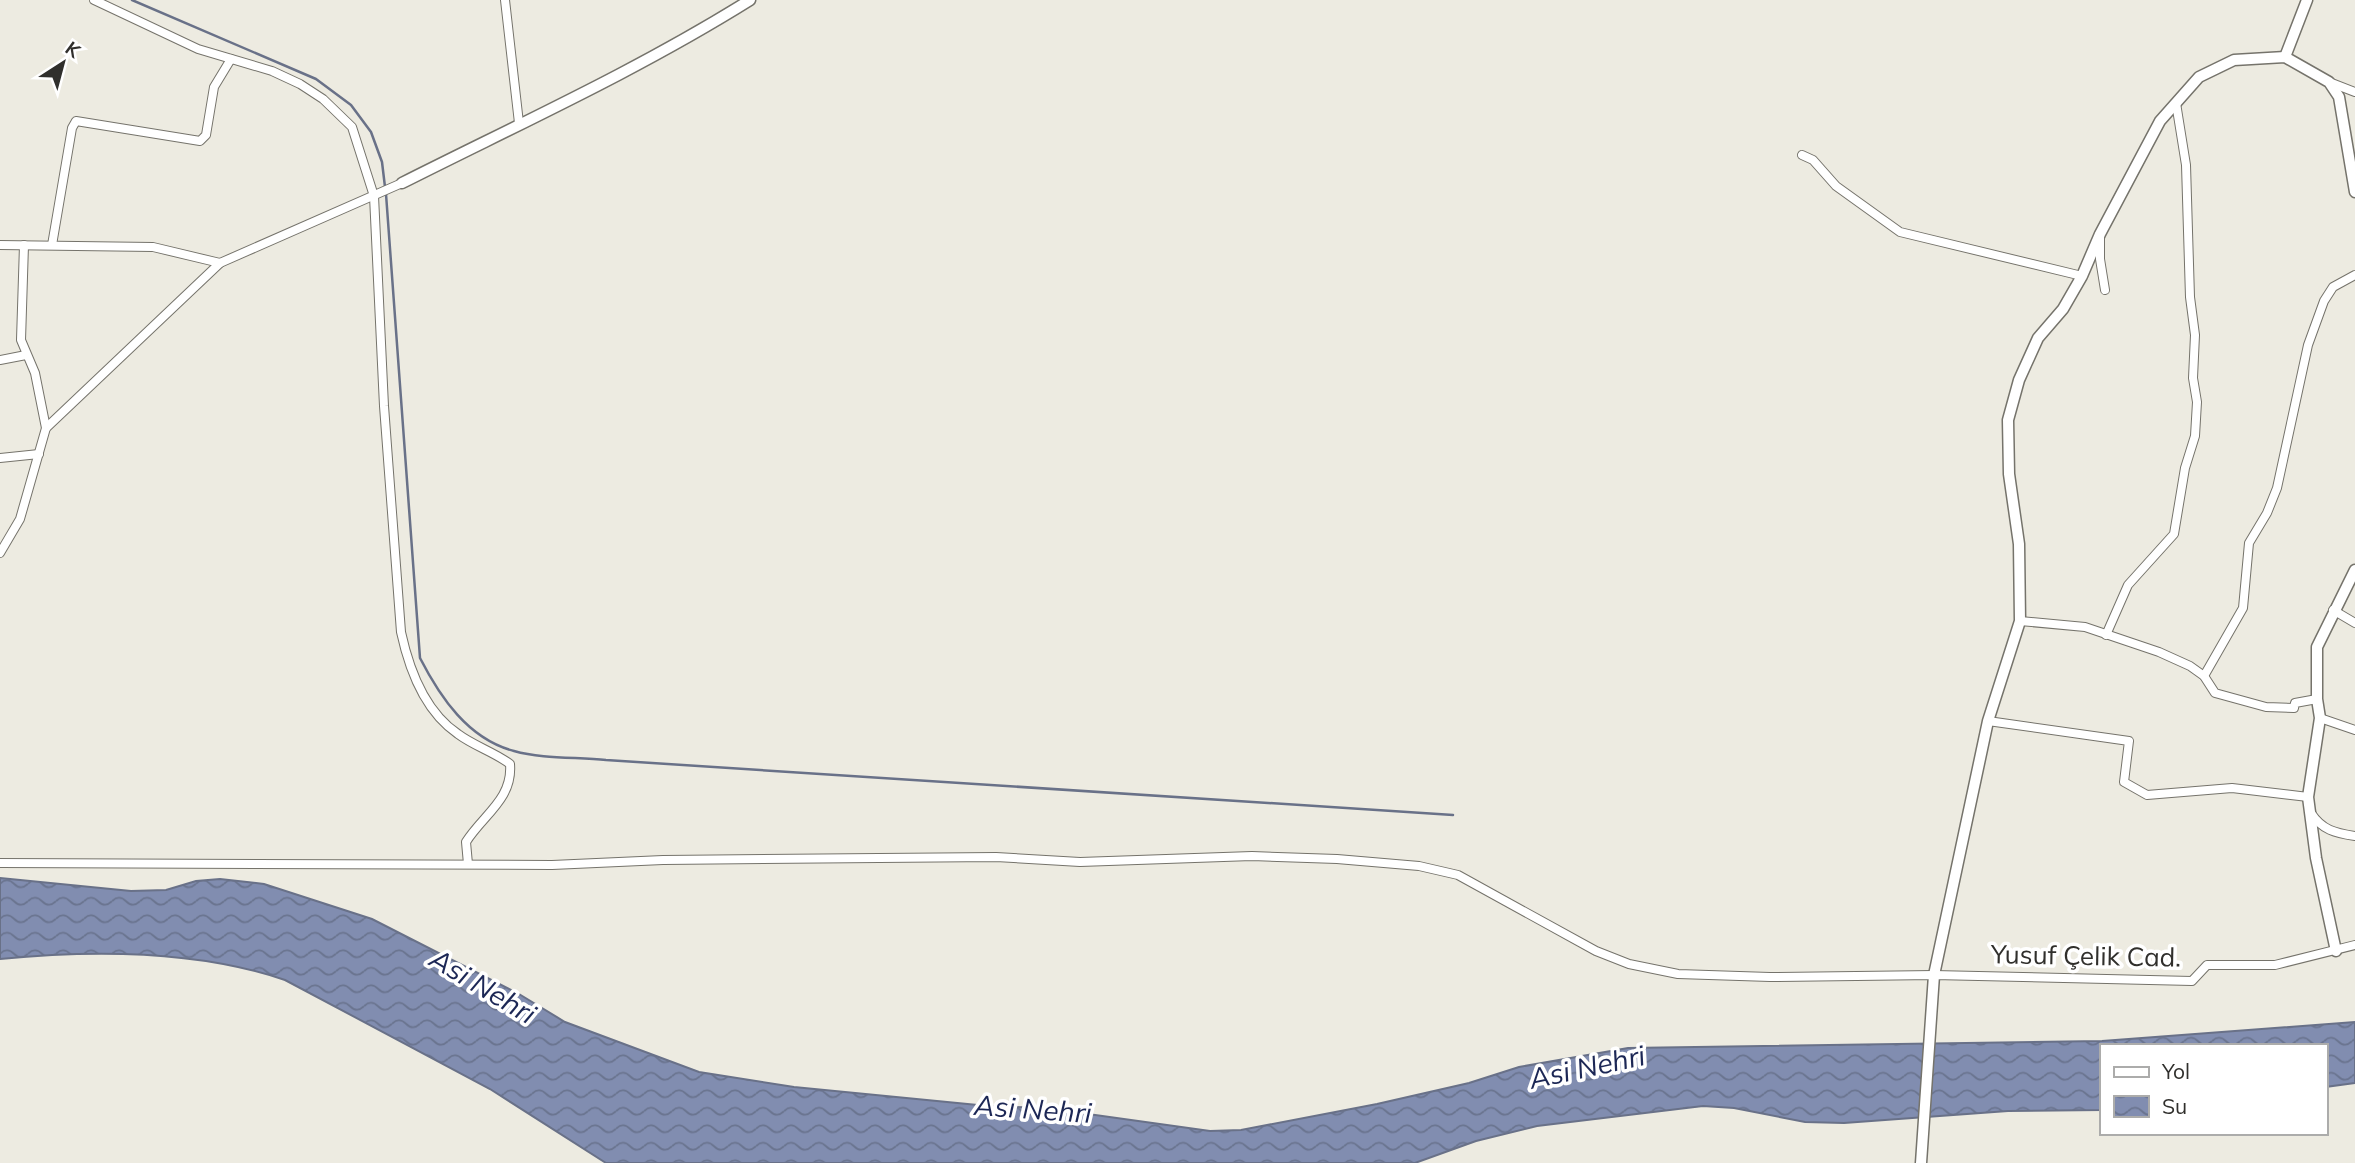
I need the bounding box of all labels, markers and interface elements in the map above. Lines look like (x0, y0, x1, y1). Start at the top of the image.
north arrow (28, 28, 98, 98)
text: K (61, 36, 86, 63)
street label: Yusuf Çelik Cad. (1990, 937, 2182, 974)
water label: Asi Nehri (423, 940, 543, 1031)
water label: Asi Nehri (1525, 1037, 1648, 1096)
legend (2100, 1044, 2327, 1135)
text: Yol (2161, 1058, 2190, 1084)
water label: Asi Nehri (972, 1087, 1093, 1130)
text: Su (2162, 1093, 2187, 1119)

